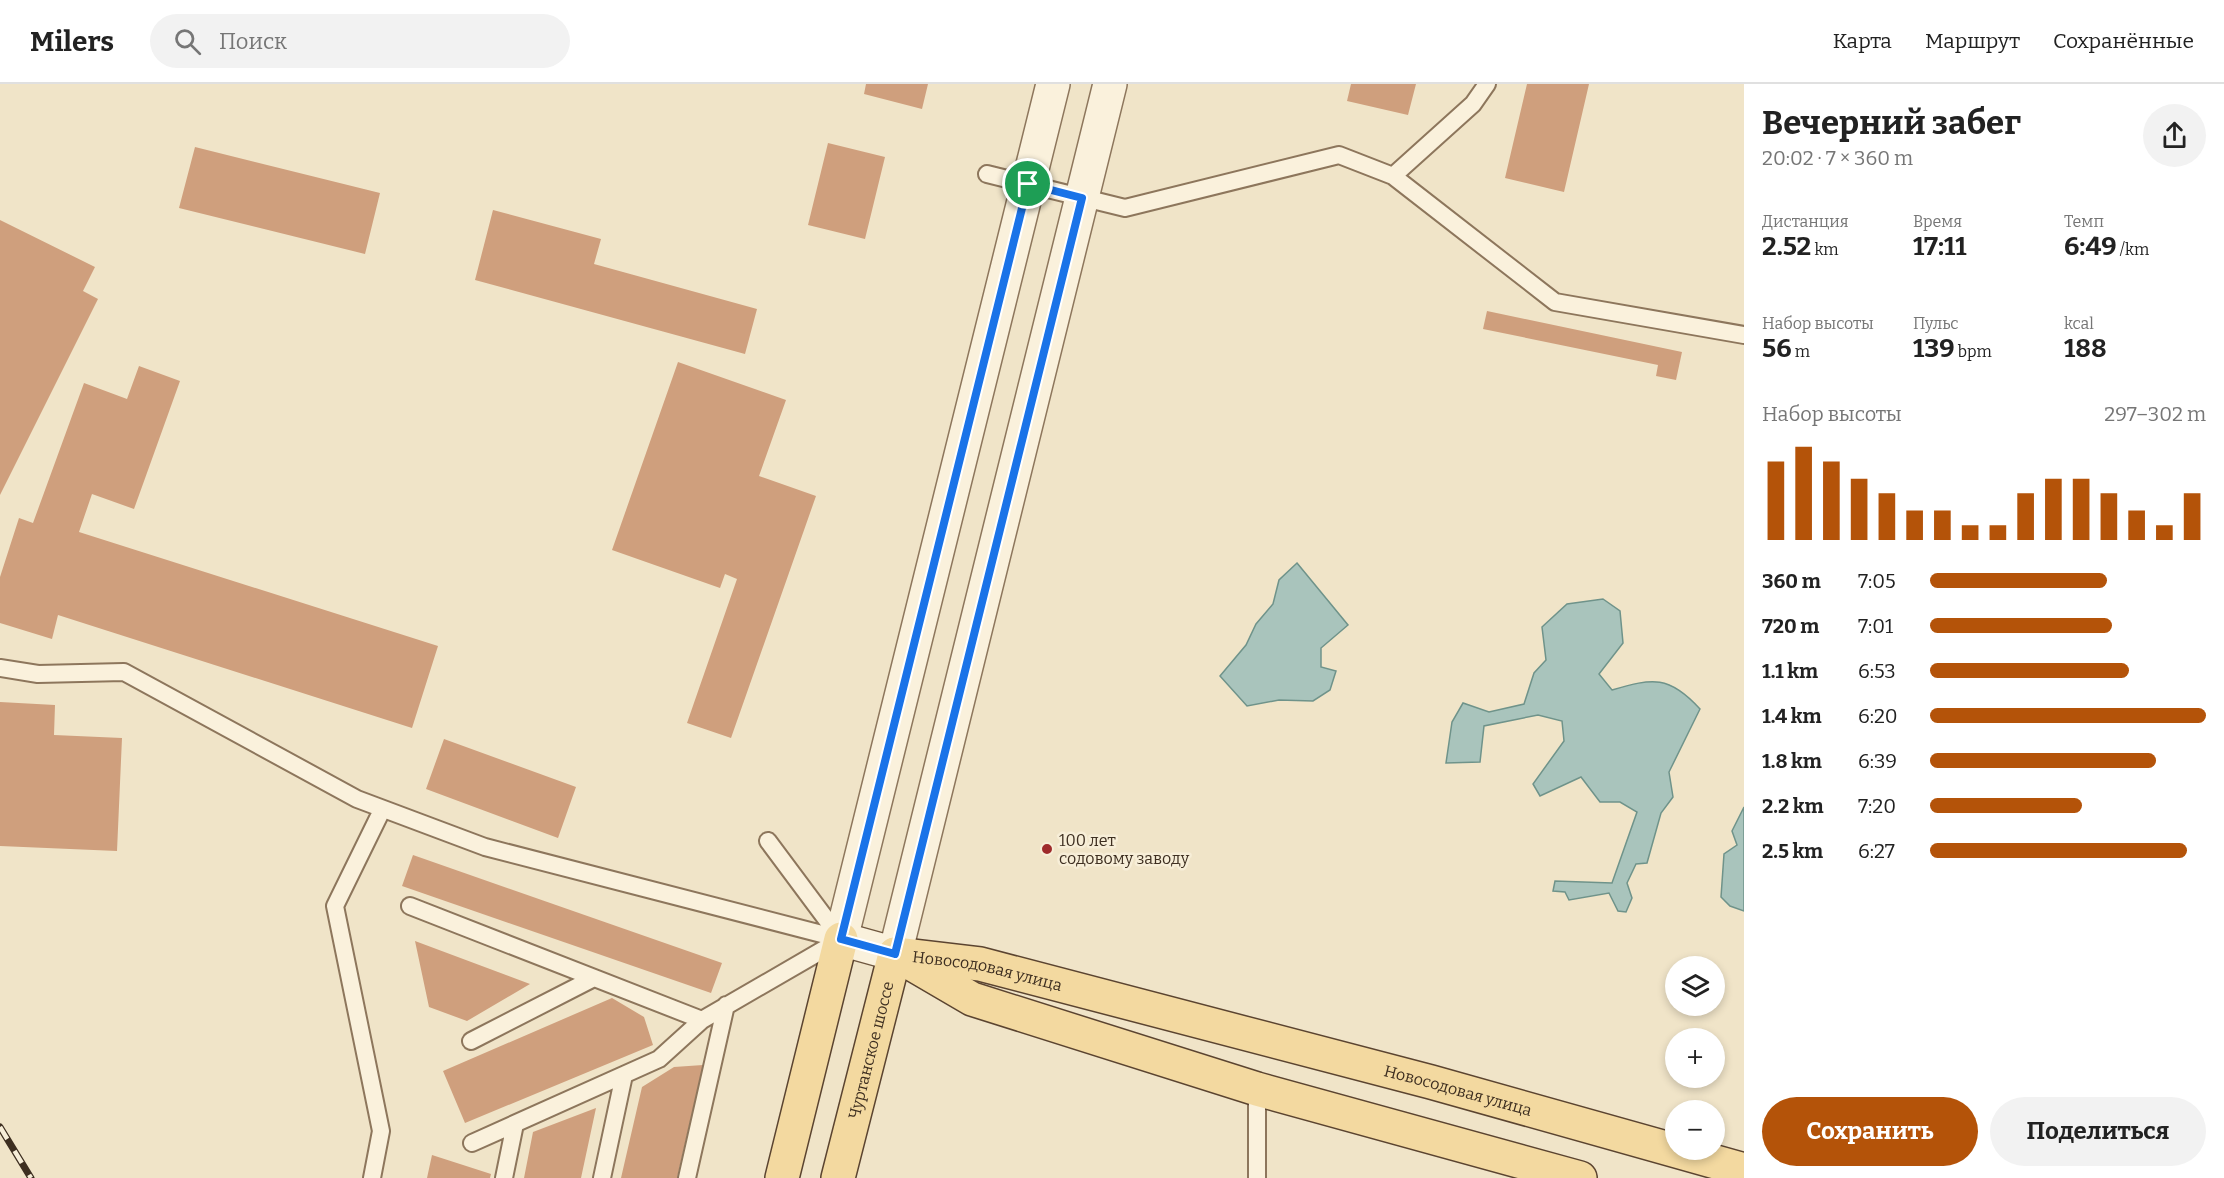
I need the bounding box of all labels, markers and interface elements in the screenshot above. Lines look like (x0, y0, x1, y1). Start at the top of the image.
search box (150, 14, 570, 68)
text: Milers (30, 25, 114, 58)
icon: search (171, 25, 204, 58)
text: Поиск (219, 28, 287, 55)
text: Карта (1833, 28, 1892, 54)
text: Маршрут (1925, 28, 2020, 54)
text: Сохранённые (2053, 28, 2194, 54)
text: Вечерний забег (1762, 103, 2021, 143)
button: share (2143, 104, 2206, 167)
text: 20:02 · 7 × 360 m (1762, 146, 1913, 170)
pin (1002, 158, 1053, 209)
icon: arrive (1011, 167, 1044, 200)
text: Дистанция (1762, 212, 1849, 231)
text: Время (1913, 212, 1962, 231)
text: Темп (2064, 212, 2104, 231)
text: 2.52 (1762, 231, 1811, 262)
text: 17:11 (1913, 231, 1966, 262)
text: 6:49 (2064, 231, 2117, 262)
text: km (1811, 240, 1839, 259)
text: /km (2117, 240, 2149, 259)
text: Набор высоты (1762, 314, 1874, 333)
text: Пульс (1913, 314, 1959, 333)
text: kcal (2064, 314, 2094, 333)
text: 56 (1762, 333, 1792, 364)
text: 139 (1913, 333, 1955, 364)
text: 188 (2064, 333, 2107, 364)
text: m (1792, 342, 1810, 361)
text: bpm (1955, 342, 1992, 361)
text: Набор высоты (1762, 402, 1902, 426)
text: 297–302 m (2104, 402, 2206, 426)
text: 360 m (1762, 569, 1821, 593)
text: 7:05 (1858, 569, 1896, 593)
text: 720 m (1762, 614, 1819, 638)
text: 7:01 (1858, 614, 1893, 638)
text: 1.1 km (1762, 659, 1818, 683)
text: 6:53 (1858, 659, 1896, 683)
text: 1.4 km (1762, 704, 1822, 728)
text: 6:20 (1858, 704, 1898, 728)
text: 1.8 km (1762, 749, 1822, 773)
text: 6:39 (1858, 749, 1897, 773)
text: 2.2 km (1762, 794, 1824, 818)
text: 7:20 (1858, 794, 1896, 818)
place label: 100 лет содовому заводу (1059, 831, 1190, 868)
text: 2.5 km (1762, 839, 1823, 863)
text: 6:27 (1858, 839, 1895, 863)
marker: 100 лет содовому заводу (1040, 842, 1054, 856)
street label: Новосодовая улица (911, 947, 1065, 995)
map controls (1665, 956, 1725, 1160)
button: layers (1665, 956, 1725, 1016)
street label: Чуртанское шоссе (844, 979, 897, 1121)
button: + (1665, 1028, 1725, 1088)
street label: Новосодовая улица (1382, 1061, 1534, 1119)
button: Сохранить (1762, 1097, 1978, 1166)
button: Поделиться (1990, 1097, 2206, 1166)
button: − (1665, 1100, 1725, 1160)

